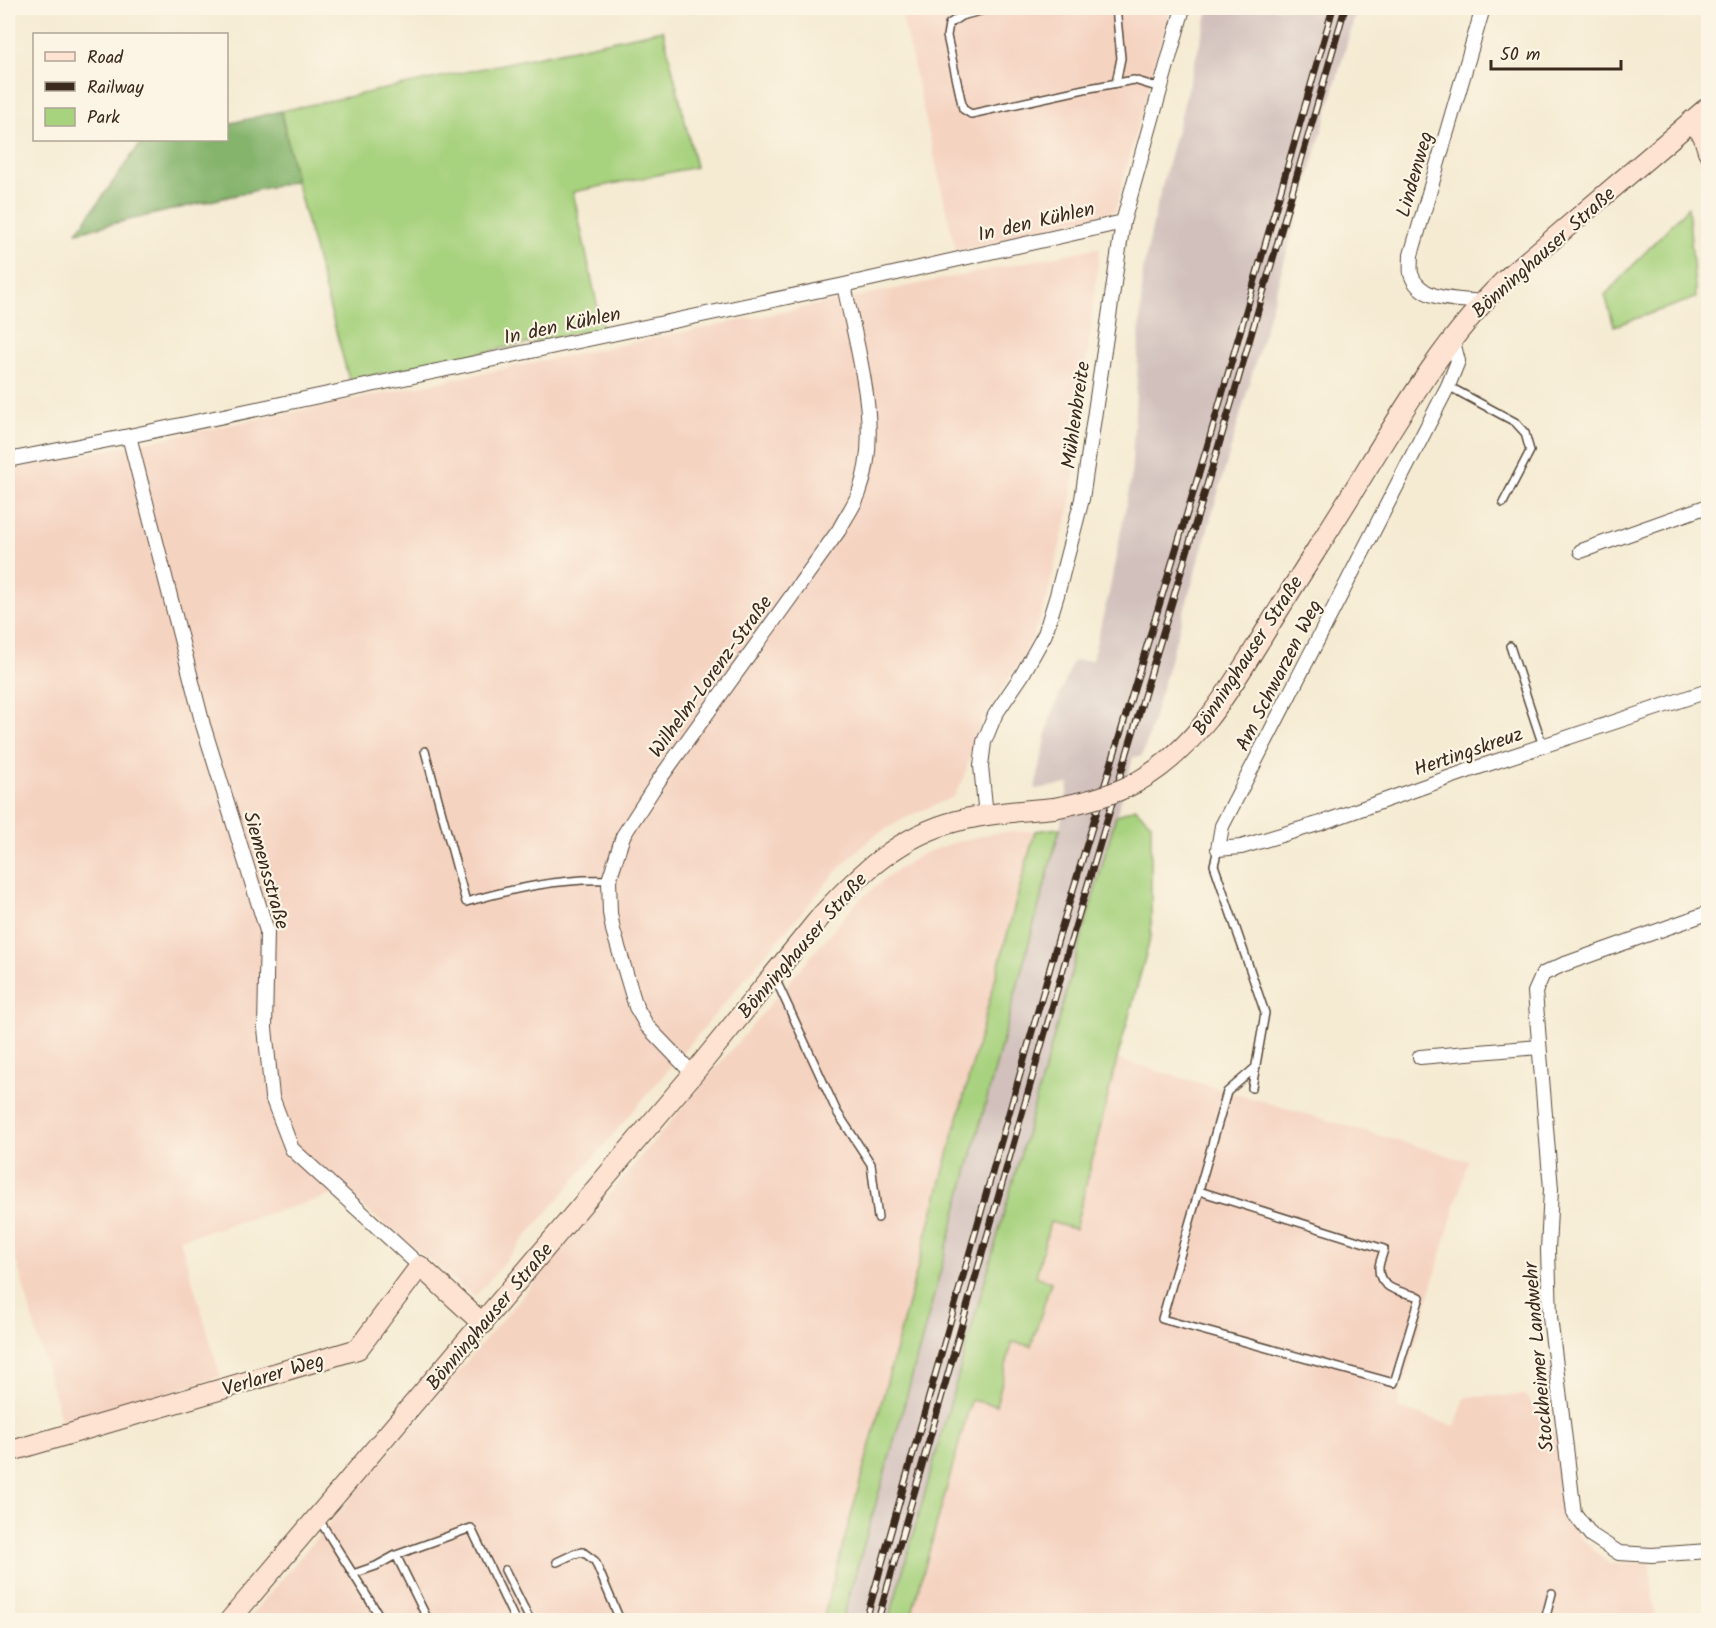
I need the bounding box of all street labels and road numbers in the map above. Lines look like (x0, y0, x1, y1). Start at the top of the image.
street label: Lindenweg (1388, 128, 1443, 221)
street label: Bönninghauser Straße (1465, 180, 1624, 327)
street label: In den Kühlen (975, 194, 1098, 252)
street label: In den Kühlen (501, 299, 624, 355)
street label: Mühlenbreite (1054, 359, 1100, 471)
street label: Bönninghauser Straße (1185, 570, 1312, 742)
street label: Wilhelm-Lorenz-Straße (642, 589, 782, 765)
street label: Am Schwarzen Weg (1228, 595, 1332, 757)
street label: Hertingskreuz (1410, 719, 1528, 787)
street label: Siemensstraße (233, 808, 297, 933)
street label: Bönninghauser Straße (731, 866, 876, 1027)
street label: Bönninghauser Straße (419, 1236, 562, 1398)
street label: Stockheimer Landwehr (1516, 1259, 1564, 1453)
street label: Verlarer Weg (219, 1345, 328, 1407)

